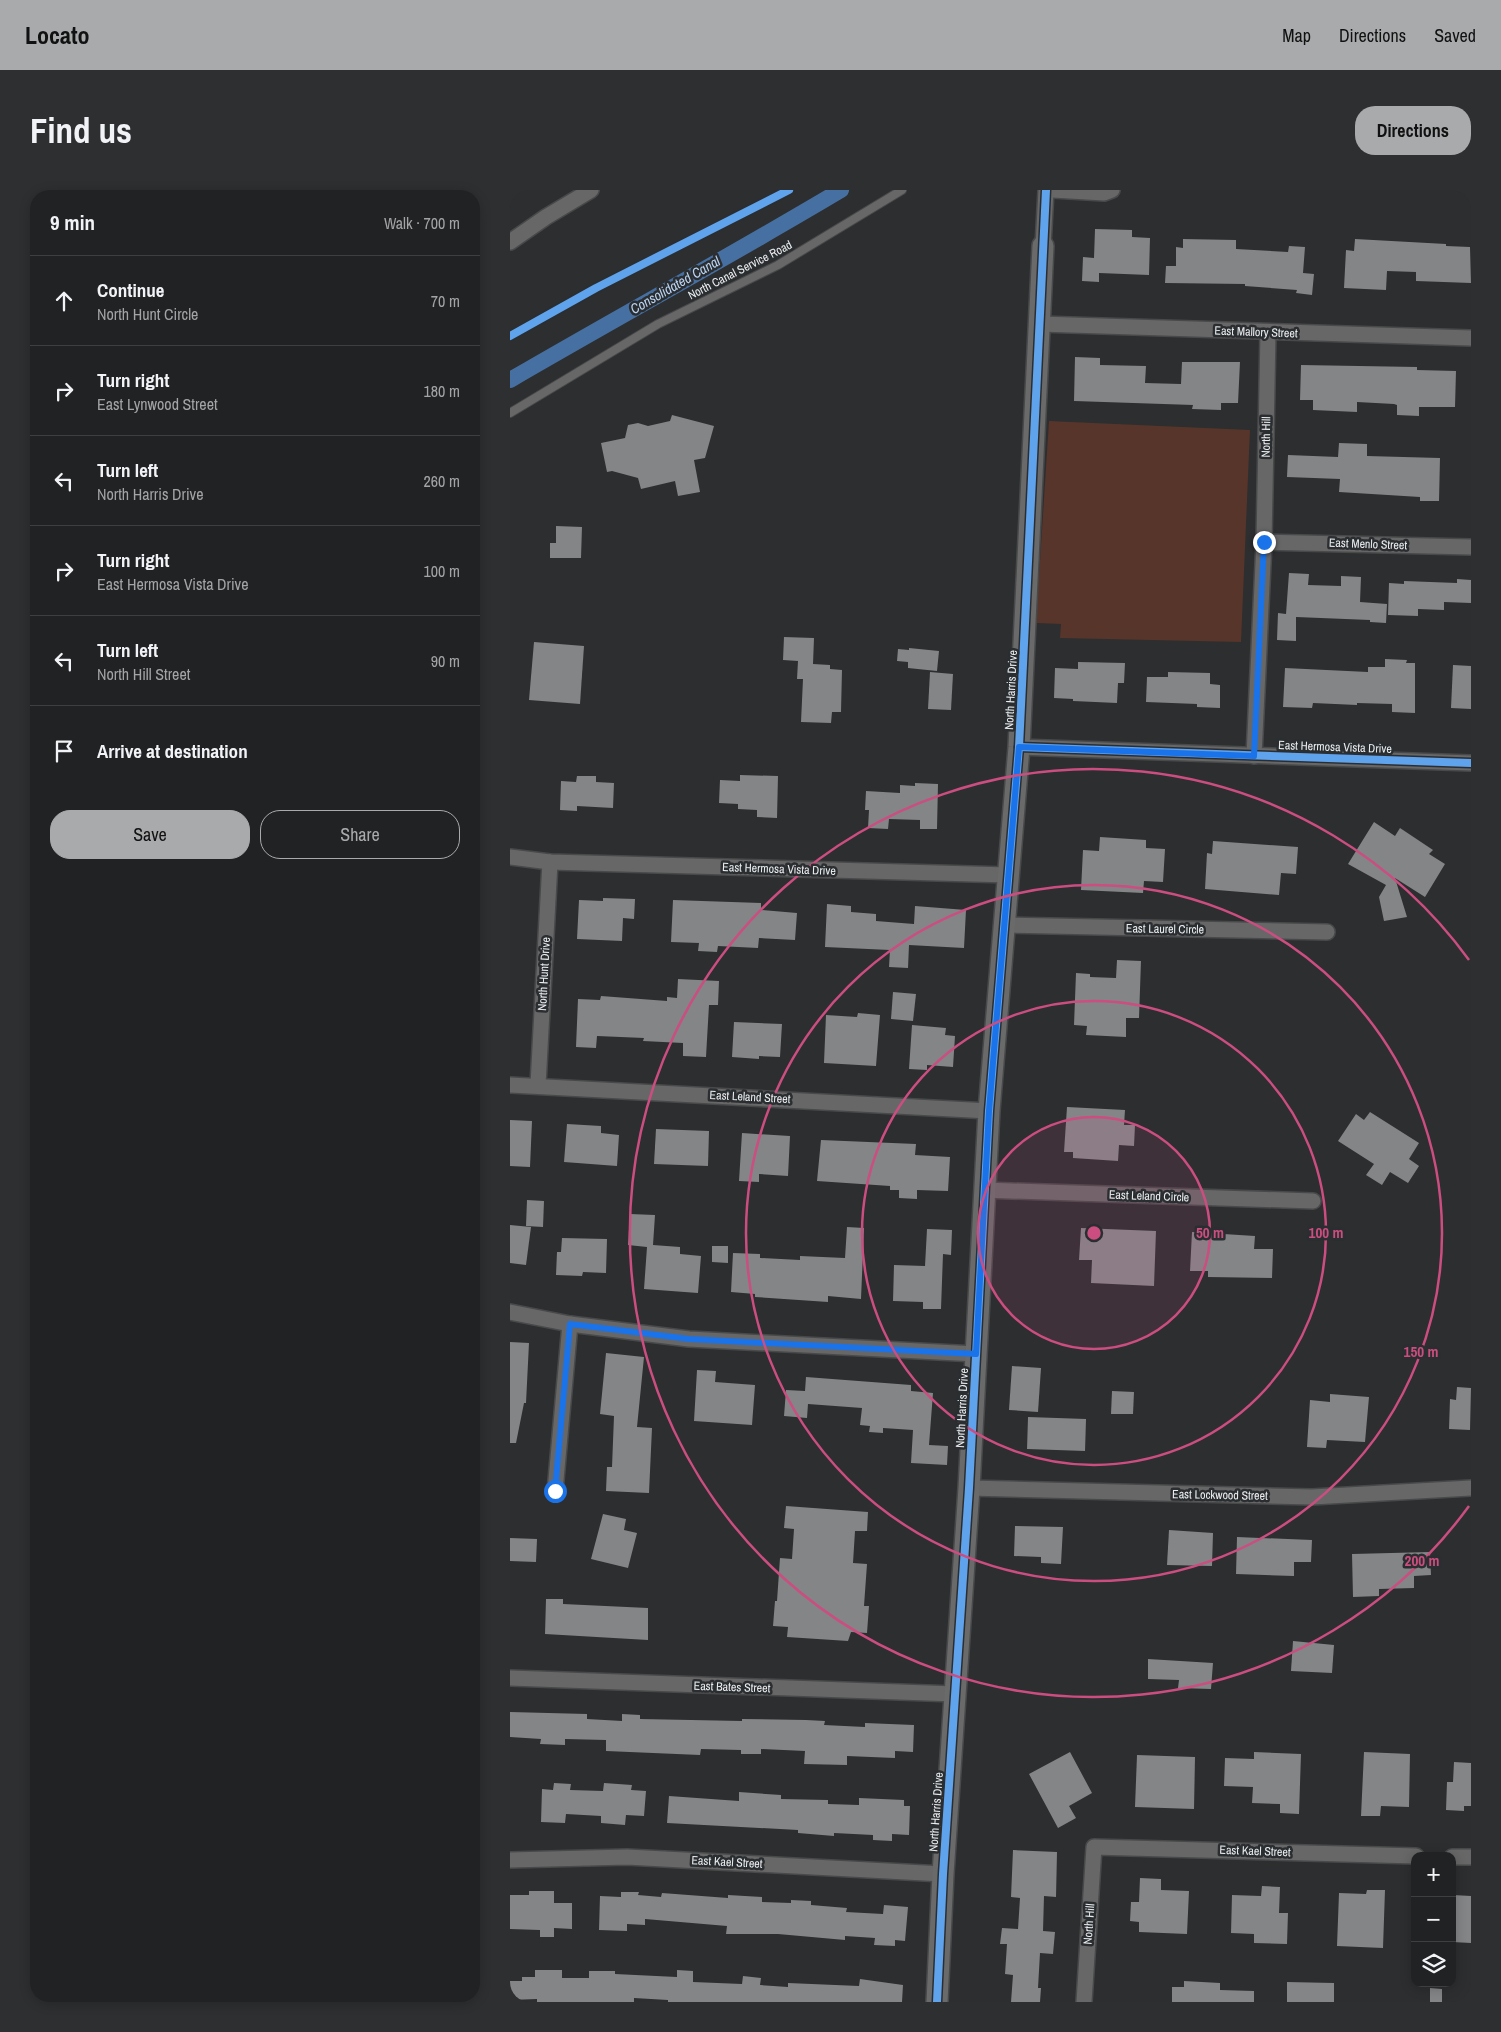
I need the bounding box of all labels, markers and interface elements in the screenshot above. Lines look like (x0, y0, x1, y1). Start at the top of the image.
text: Locato (25, 19, 90, 51)
text: Map (1282, 23, 1311, 48)
text: Directions (1339, 23, 1406, 48)
text: Saved (1434, 23, 1476, 48)
button: Directions (1355, 106, 1471, 155)
text: Find us (30, 107, 132, 154)
text: 9 min (50, 208, 95, 237)
text: Walk · 700 m (384, 212, 460, 234)
street label: North Canal Service Road (685, 237, 795, 303)
water label: Consolidated Canal (627, 252, 724, 318)
text: Continue (97, 277, 165, 303)
icon: ahead (50, 287, 78, 315)
text: 70 m (431, 290, 460, 312)
text: North Hunt Circle (97, 303, 198, 325)
street label: East Mallory Street (1214, 323, 1298, 341)
text: Turn right (97, 367, 169, 393)
icon: right (50, 377, 78, 405)
text: 180 m (424, 380, 460, 402)
text: East Lynwood Street (97, 393, 218, 415)
street label: North Hill (1258, 416, 1274, 458)
text: Turn left (97, 457, 158, 483)
icon: left (50, 467, 78, 495)
text: 260 m (424, 470, 460, 492)
text: North Harris Drive (97, 483, 203, 505)
route end (1253, 531, 1276, 554)
street label: East Menlo Street (1329, 535, 1408, 553)
text: Turn right (97, 547, 169, 573)
icon: right (50, 557, 78, 585)
text: 100 m (424, 560, 460, 582)
text: East Hermosa Vista Drive (97, 573, 248, 595)
text: Turn left (97, 637, 158, 663)
icon: left (50, 647, 78, 675)
text: 90 m (431, 650, 460, 672)
street label: North Harris Drive (1001, 650, 1021, 730)
text: North Hill Street (97, 663, 190, 685)
icon: arrive (50, 737, 78, 765)
street label: East Hermosa Vista Drive (1278, 737, 1392, 757)
text: Arrive at destination (97, 738, 248, 764)
button: Save (50, 810, 250, 859)
button: Share (260, 810, 460, 859)
street label: East Hermosa Vista Drive (722, 859, 836, 879)
street label: East Laurel Circle (1126, 920, 1204, 938)
street label: North Hunt Drive (534, 937, 554, 1011)
street label: East Leland Street (709, 1087, 791, 1107)
street label: East Leland Circle (1109, 1187, 1189, 1205)
text: 50 m (1196, 1222, 1224, 1243)
text: 100 m (1309, 1222, 1343, 1243)
centre of rings (1085, 1224, 1103, 1242)
text: 150 m (1404, 1341, 1438, 1362)
street label: North Harris Drive (952, 1368, 972, 1448)
route start (544, 1480, 567, 1503)
street label: East Lockwood Street (1172, 1486, 1268, 1504)
text: 200 m (1405, 1550, 1439, 1571)
street label: East Bates Street (693, 1678, 771, 1696)
street label: North Harris Drive (925, 1772, 947, 1852)
street label: East Kael Street (1219, 1842, 1291, 1860)
street label: East Kael Street (691, 1852, 763, 1872)
map controls (1411, 1852, 1456, 1987)
button: + (1411, 1852, 1456, 1897)
button: − (1411, 1897, 1456, 1942)
street label: North Hill (1080, 1903, 1098, 1945)
button: layers (1411, 1942, 1456, 1987)

